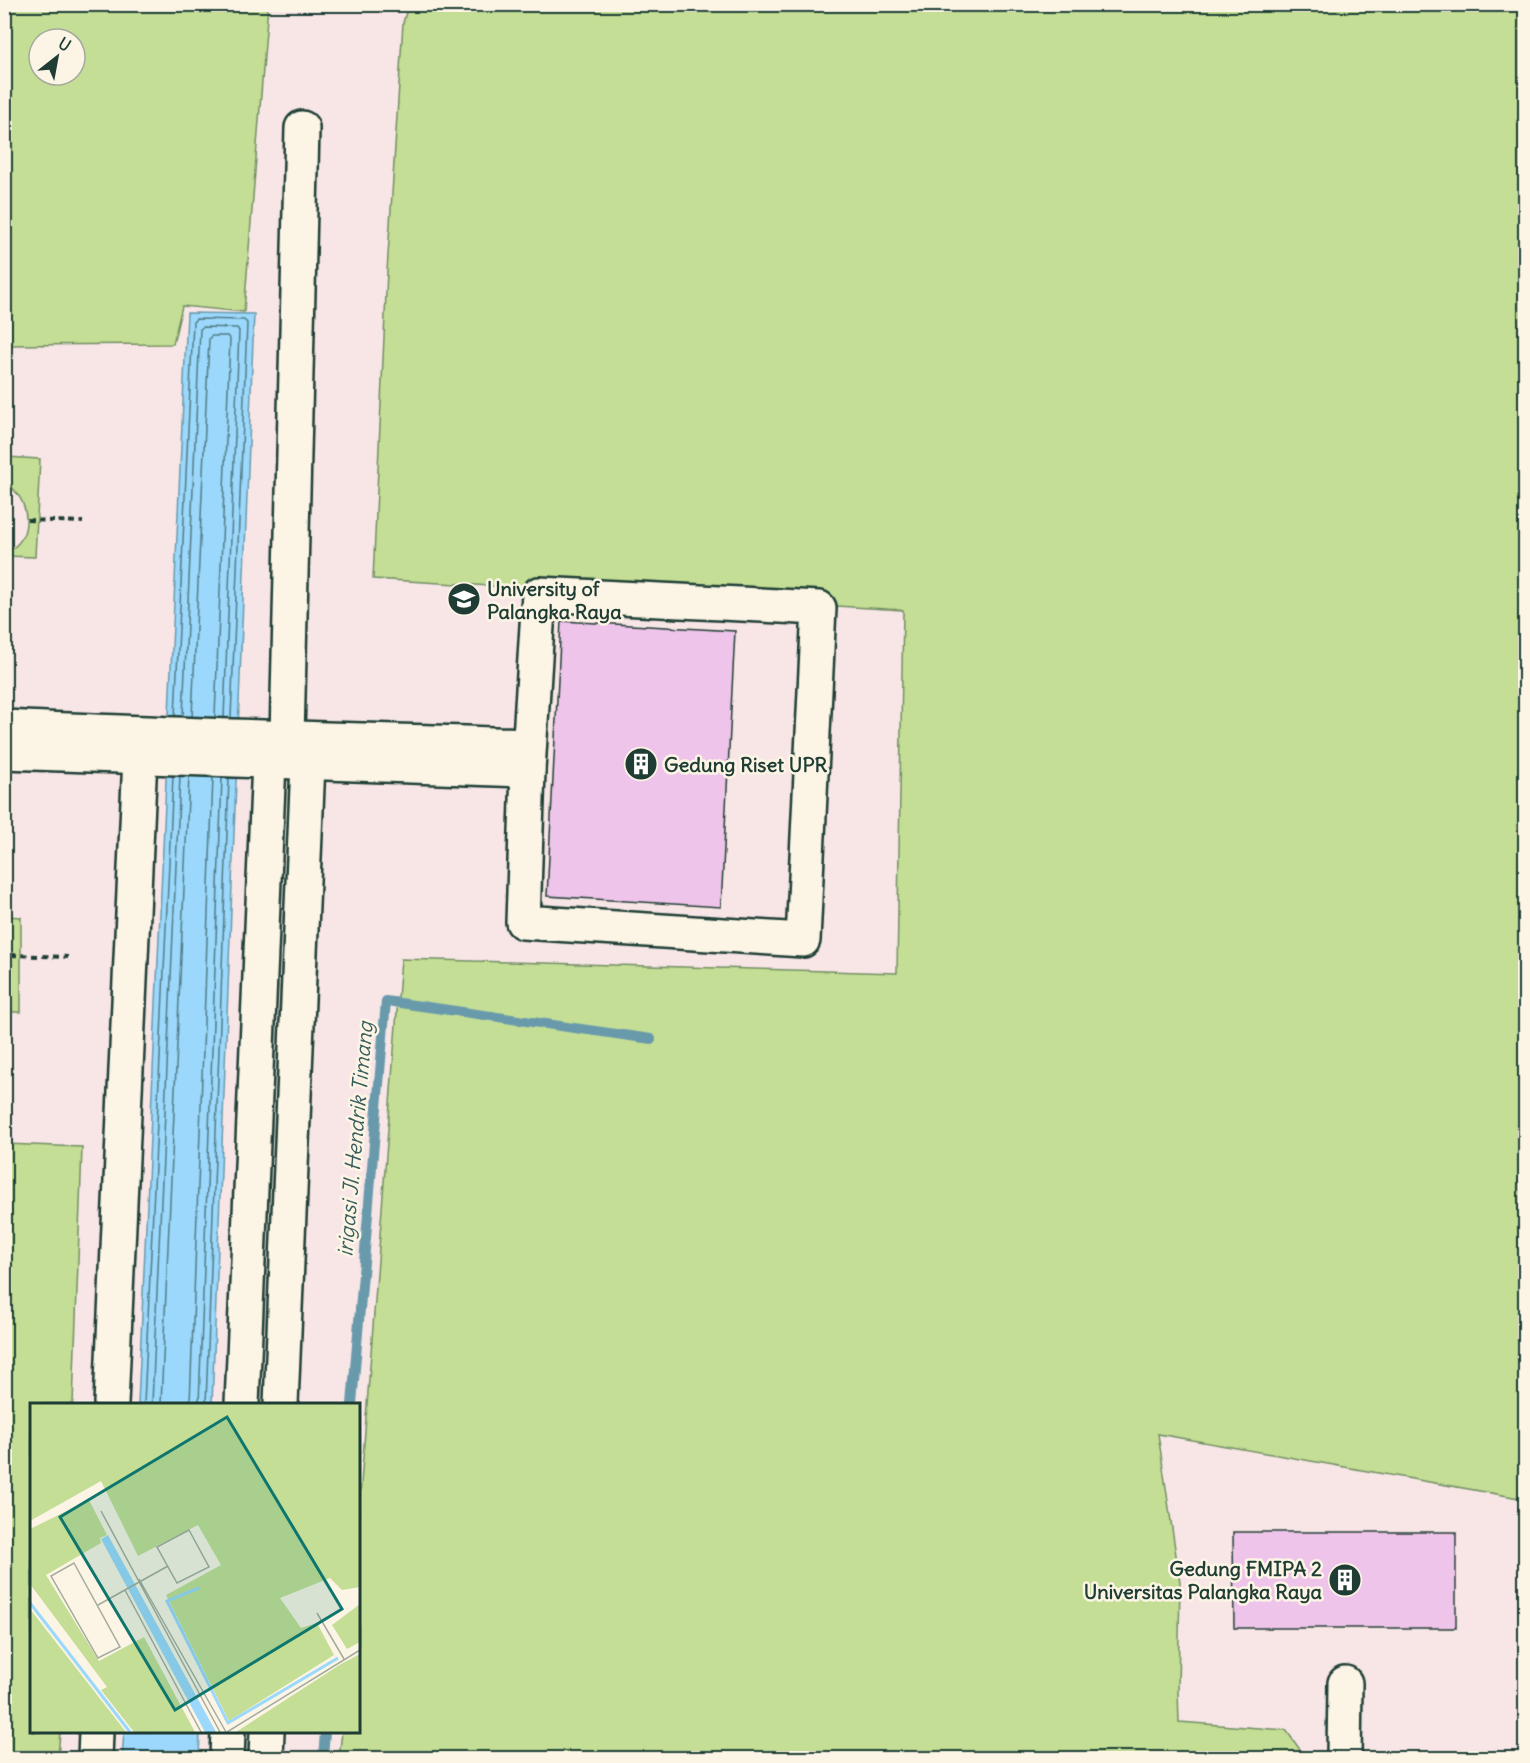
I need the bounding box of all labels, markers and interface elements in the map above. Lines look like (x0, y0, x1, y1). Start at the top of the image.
north arrow (27, 27, 87, 87)
text: U (55, 33, 75, 56)
place label: University of Palangka Raya (487, 576, 622, 624)
school or university icon: University of Palangka Raya (446, 581, 482, 617)
building icon: Gedung Riset UPR (623, 746, 659, 782)
place label: Gedung Riset UPR (664, 752, 827, 777)
water label: irigasi Jl. Hendrik Timang (331, 1019, 379, 1258)
inset map (30, 1403, 360, 1733)
place label: Gedung FMIPA 2 Universitas Palangka Raya (1084, 1556, 1323, 1604)
building icon: Gedung FMIPA 2 Universitas Palangka Raya (1327, 1562, 1363, 1598)

